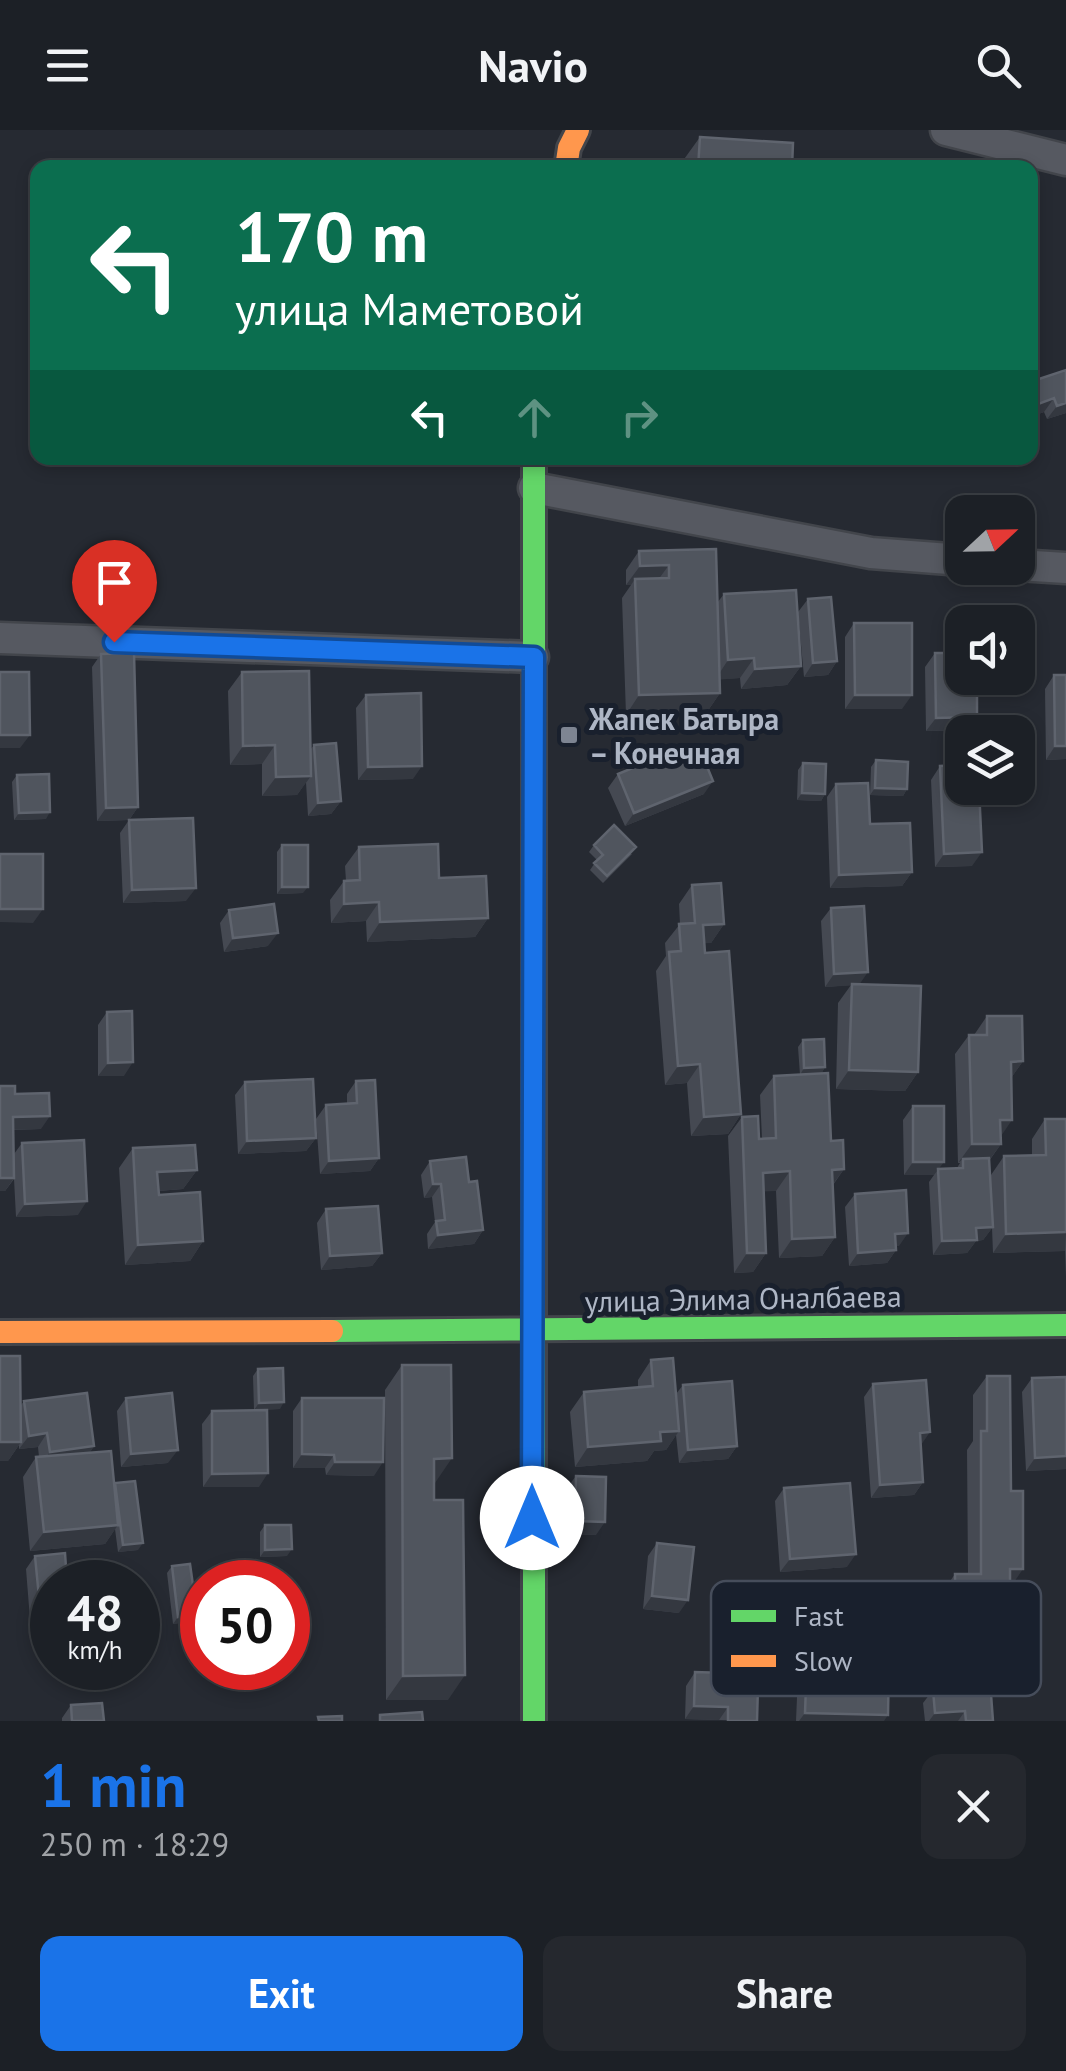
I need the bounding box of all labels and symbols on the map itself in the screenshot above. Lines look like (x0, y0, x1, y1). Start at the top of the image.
north arrow (945, 495, 1035, 585)
pin (72, 540, 157, 643)
place label: Жапек Батыра – Конечная (588, 699, 779, 772)
marker: Жапек Батыра – Конечная (558, 724, 580, 746)
street label: улица Элима Оналбаева (584, 1276, 902, 1320)
position arrow (480, 1466, 584, 1570)
speed limit sign: 50 (180, 1560, 310, 1690)
legend (711, 1581, 1041, 1696)
text: Fast (794, 1597, 844, 1634)
text: Slow (794, 1642, 853, 1679)

